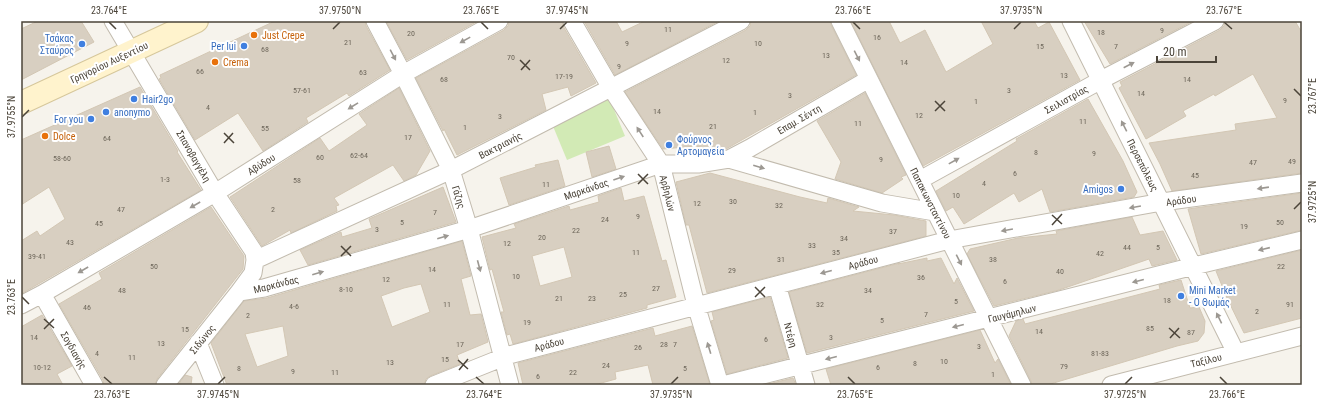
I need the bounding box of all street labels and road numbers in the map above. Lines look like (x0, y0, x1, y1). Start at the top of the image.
street label: Γρηγορίου Αυξεντίου (69, 40, 150, 86)
street label: Σειλιστρίας (1043, 83, 1091, 117)
street label: Επαμ. Σέντη (775, 102, 823, 136)
street label: Σπανοβαγγέλη (174, 128, 213, 184)
street label: Βακτριανής (477, 130, 524, 162)
street label: Περσεπόλεως (1124, 137, 1161, 194)
street label: Αβύδου (245, 152, 277, 177)
street label: Παπακωνσταντίνου (908, 166, 953, 241)
street label: Αρβηλών (658, 174, 678, 213)
street label: Μαρκάνδας (563, 177, 610, 203)
street label: Γάζης (449, 184, 467, 210)
street label: Αράδου (1165, 193, 1197, 208)
street label: Αράδου (847, 253, 879, 272)
street label: Μαρκάνδας (252, 273, 300, 296)
street label: Γαυγάμηλων (987, 302, 1038, 325)
street label: Ντέρη (782, 321, 799, 349)
street label: Σιδώνος (187, 322, 218, 357)
street label: Σογδιανής (58, 330, 89, 372)
street label: Αράδου (533, 335, 565, 354)
street label: Ταξίλου (1189, 351, 1223, 371)

